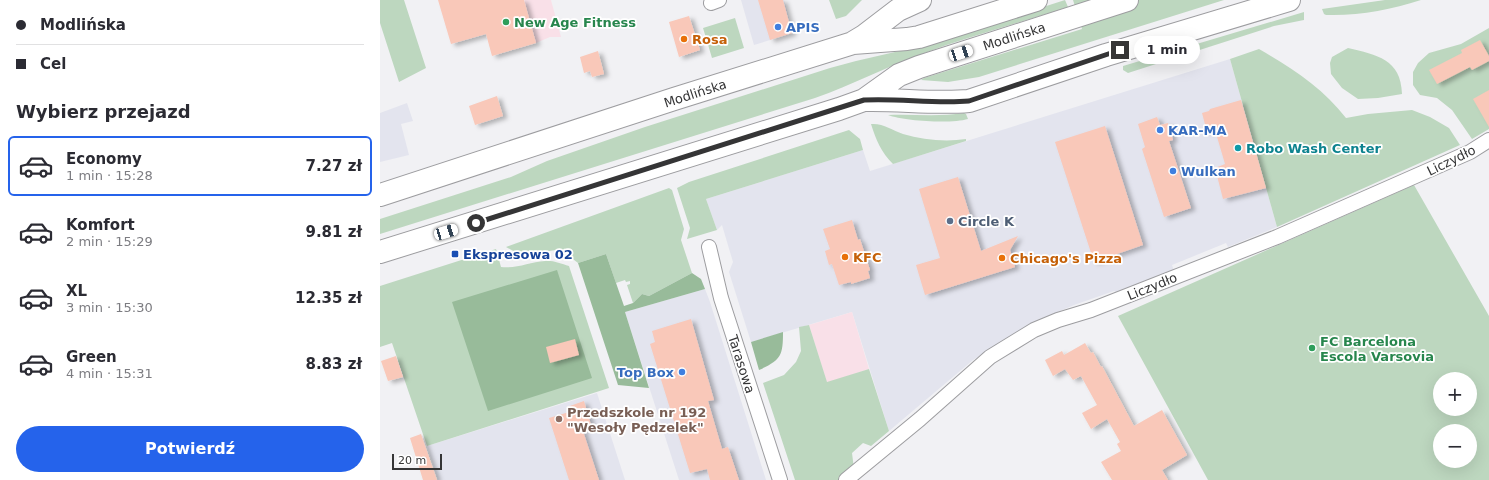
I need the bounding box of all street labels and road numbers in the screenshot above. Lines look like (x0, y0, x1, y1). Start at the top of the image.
street label: Modlińska (981, 19, 1047, 54)
street label: Modlińska (662, 76, 728, 111)
street label: Liczydło (1424, 142, 1478, 179)
street label: Liczydło (1125, 270, 1179, 303)
street label: Tarasowa (725, 332, 758, 395)

